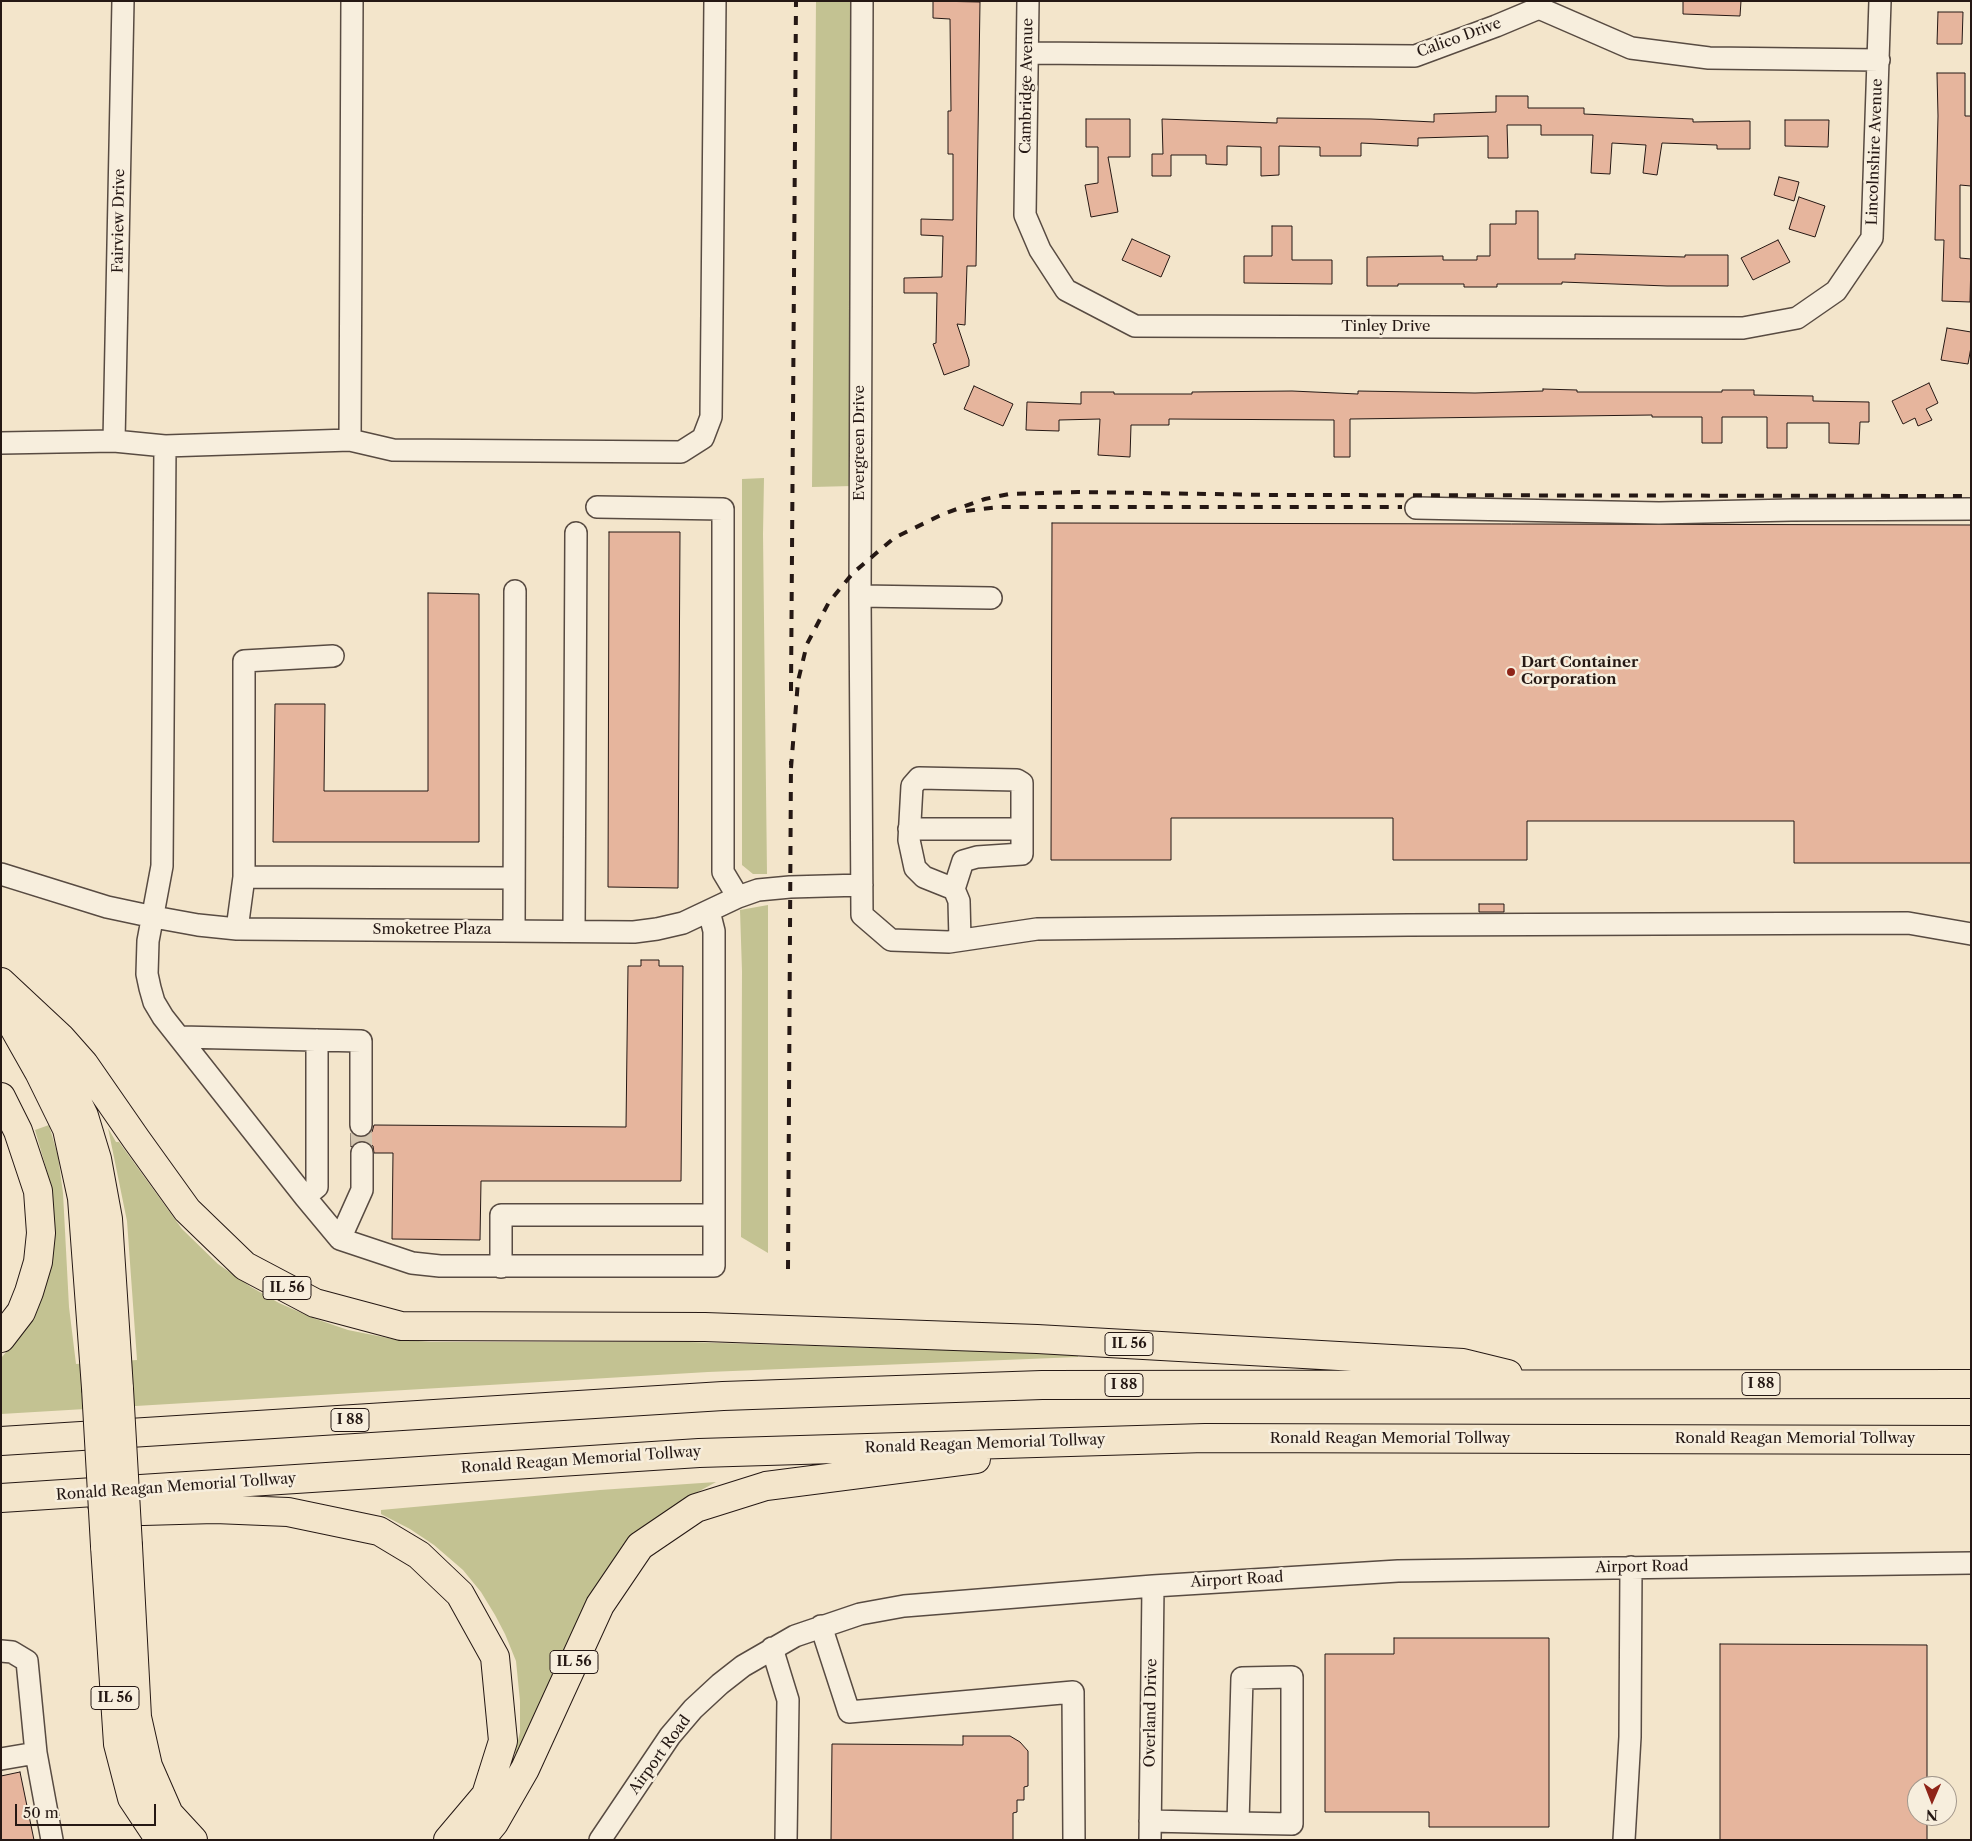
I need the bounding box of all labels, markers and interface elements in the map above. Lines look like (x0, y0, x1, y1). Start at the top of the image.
street label: Calico Drive (1414, 14, 1504, 62)
street label: Cambridge Avenue (1017, 18, 1037, 154)
street label: Lincolnshire Avenue (1863, 78, 1887, 226)
street label: Fairview Drive (109, 169, 129, 273)
street label: Tinley Drive (1342, 318, 1430, 336)
street label: Evergreen Drive (851, 385, 869, 501)
place label: Dart Container Corporation (1521, 654, 1638, 689)
marker: Dart Container Corporation (1505, 666, 1517, 678)
street label: Smoketree Plaza (373, 921, 491, 939)
road number: IL 56 (263, 1276, 311, 1300)
road number: IL 56 (1105, 1332, 1153, 1356)
road number: I 88 (1742, 1372, 1780, 1396)
road number: I 88 (1105, 1374, 1143, 1396)
road number: I 88 (331, 1408, 369, 1432)
street label: Ronald Reagan Memorial Tollway (1270, 1430, 1510, 1448)
street label: Ronald Reagan Memorial Tollway (1675, 1430, 1915, 1448)
street label: Ronald Reagan Memorial Tollway (864, 1431, 1106, 1457)
street label: Ronald Reagan Memorial Tollway (460, 1443, 702, 1477)
street label: Ronald Reagan Memorial Tollway (55, 1470, 297, 1504)
street label: Airport Road (1595, 1557, 1689, 1577)
street label: Airport Road (1190, 1569, 1284, 1591)
road number: IL 56 (550, 1650, 598, 1674)
street label: Overland Drive (1141, 1658, 1161, 1768)
road number: IL 56 (91, 1686, 139, 1710)
street label: Airport Road (625, 1712, 695, 1798)
north arrow (1907, 1776, 1957, 1826)
scale bar (18, 1794, 159, 1826)
text: 50 m (23, 1803, 59, 1822)
text: N (1926, 1806, 1938, 1824)

